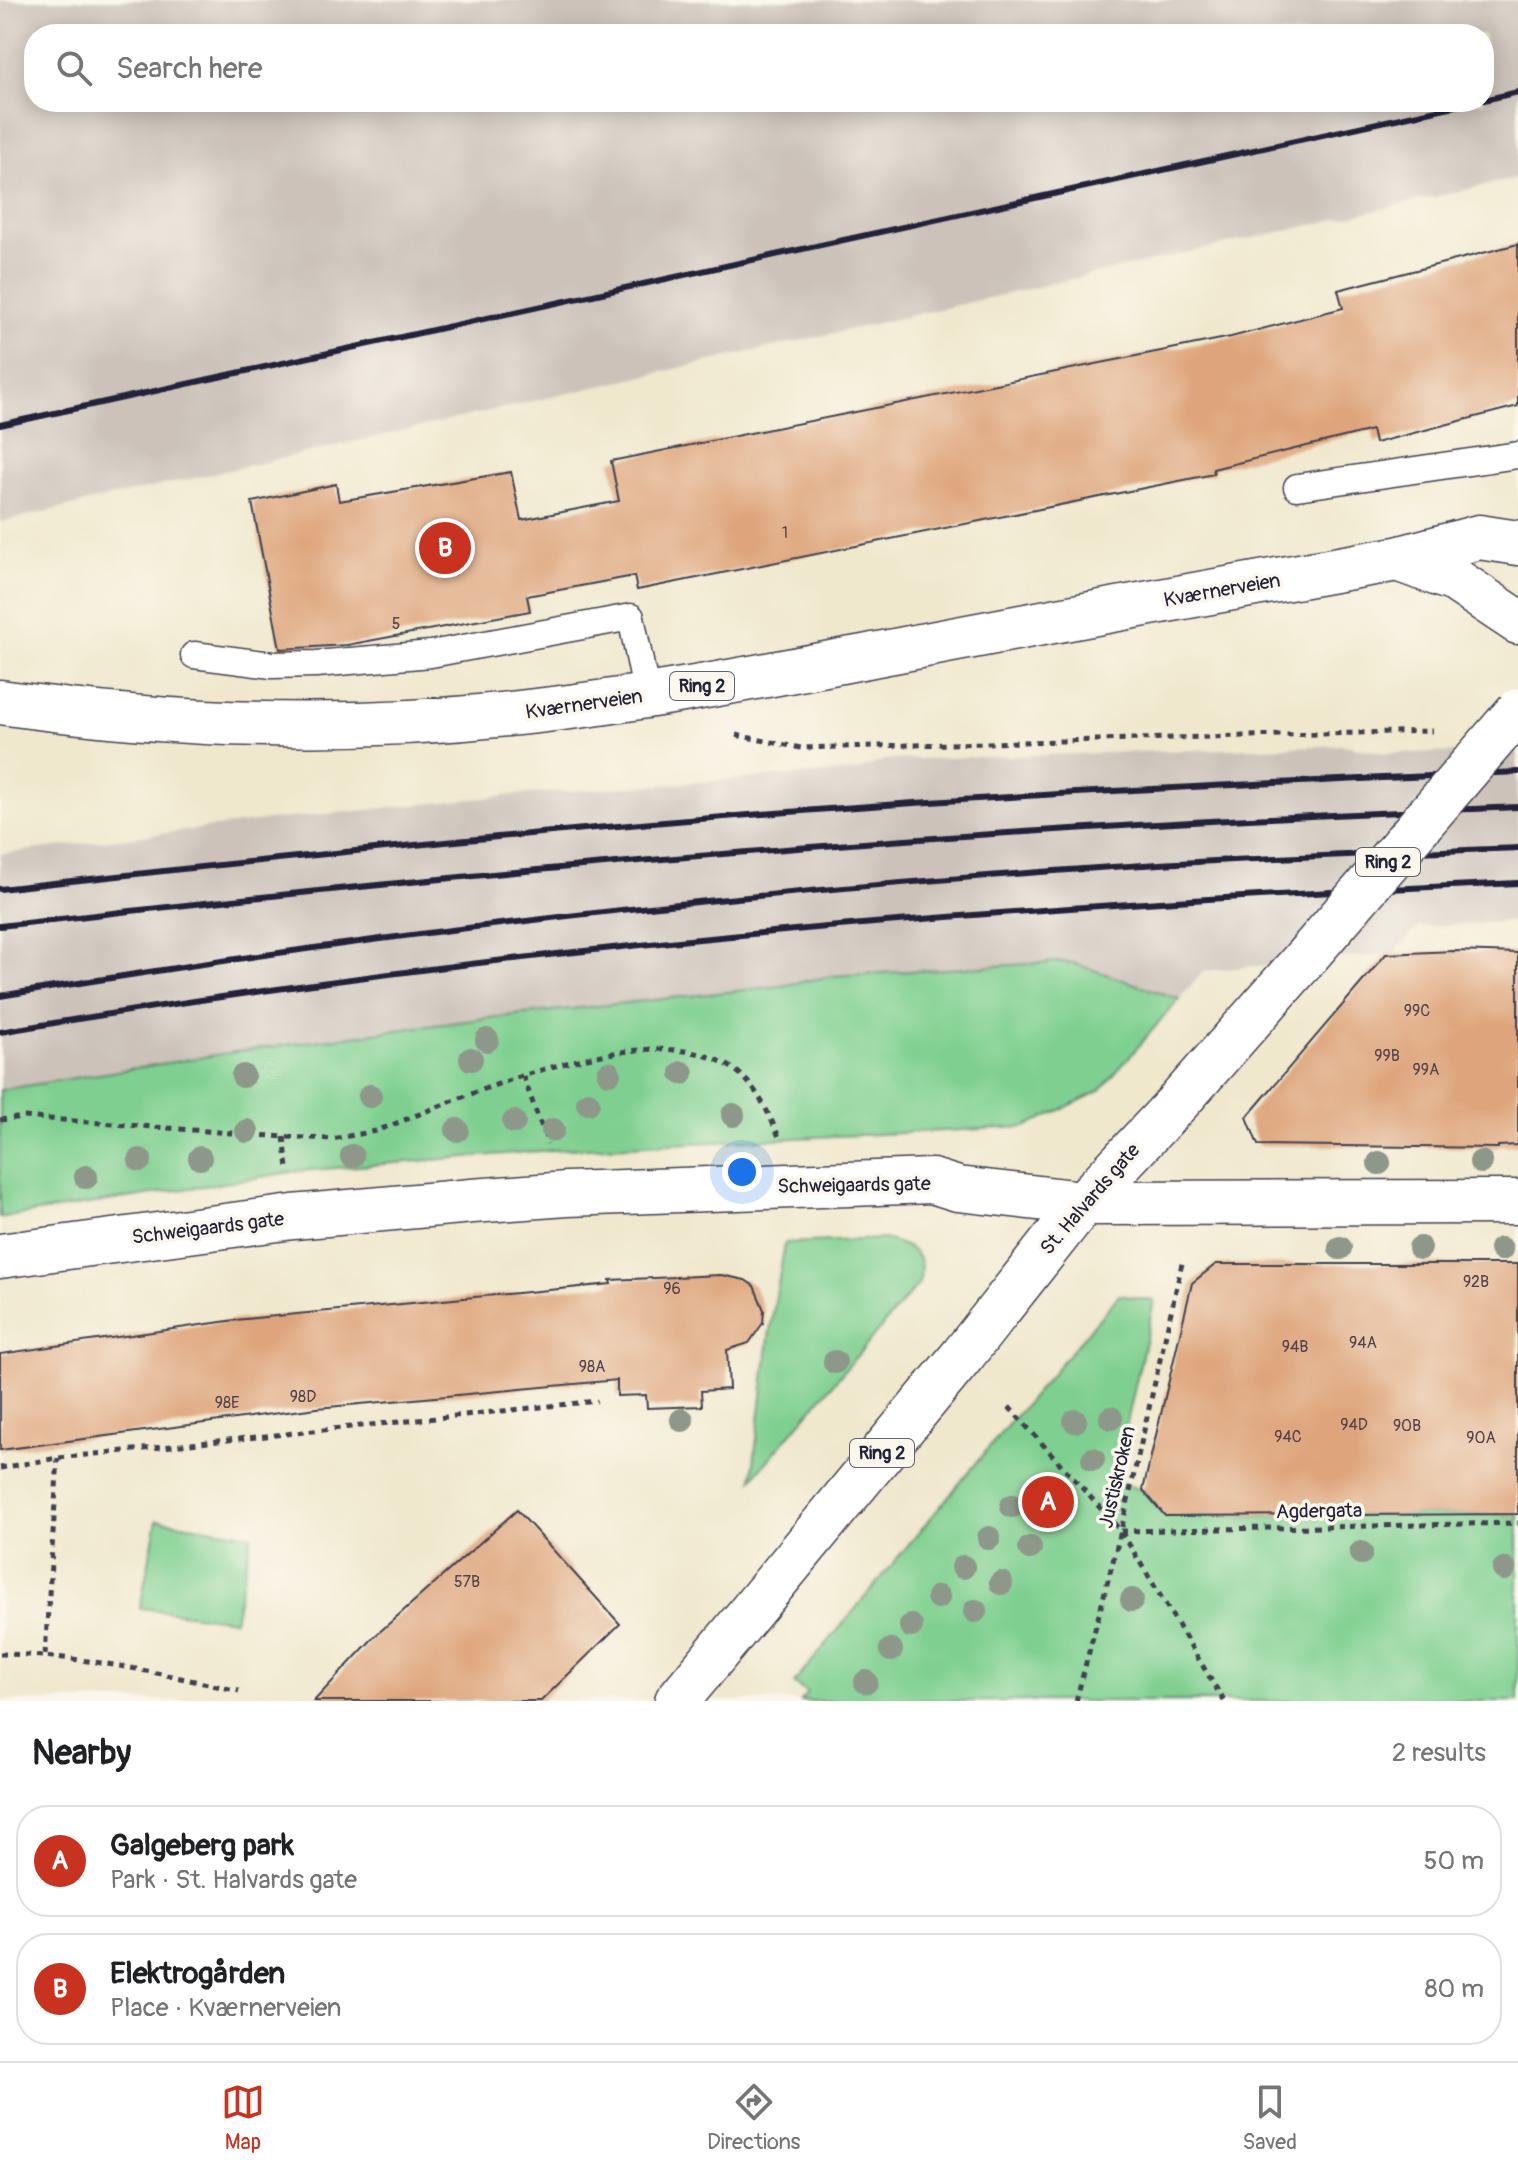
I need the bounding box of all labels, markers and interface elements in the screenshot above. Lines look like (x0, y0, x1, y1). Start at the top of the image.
search box (24, 24, 1494, 112)
icon: search (52, 46, 96, 90)
text: Search here (116, 50, 263, 87)
pin: B (419, 518, 471, 578)
house number: 1 (782, 523, 788, 543)
street label: Kværnerveien (1162, 567, 1282, 613)
house number: 5 (392, 614, 400, 634)
road number: Ring 2 (670, 672, 734, 700)
street label: Kværnerveien (524, 683, 644, 725)
road number: Ring 2 (1356, 848, 1420, 876)
house number: 99C (1404, 1001, 1430, 1021)
house number: 99B (1374, 1046, 1400, 1066)
house number: 99A (1413, 1060, 1439, 1080)
street label: St. Halvards gate (1035, 1138, 1145, 1260)
your location (722, 1152, 762, 1192)
street label: Schweigaards gate (777, 1171, 931, 1199)
street label: Schweigaards gate (130, 1206, 286, 1250)
house number: 92B (1463, 1272, 1489, 1292)
house number: 96 (663, 1279, 681, 1299)
house number: 94A (1349, 1333, 1377, 1353)
house number: 94B (1282, 1337, 1308, 1357)
house number: 98A (579, 1357, 605, 1377)
house number: 98D (290, 1387, 316, 1407)
house number: 98E (215, 1393, 239, 1413)
house number: 94D (1340, 1415, 1368, 1435)
house number: 90B (1393, 1416, 1421, 1436)
street label: Justiskroken (1093, 1423, 1141, 1531)
house number: 94C (1274, 1427, 1302, 1447)
house number: 90A (1466, 1428, 1496, 1448)
road number: Ring 2 (850, 1439, 914, 1467)
pin: A (1022, 1472, 1074, 1532)
street label: Agdergata (1276, 1498, 1362, 1524)
house number: 57B (454, 1572, 480, 1592)
text: Nearby (32, 1732, 131, 1775)
text: 2 results (1392, 1737, 1486, 1769)
text: Galgeberg park (110, 1827, 294, 1864)
text: A (52, 1845, 68, 1877)
text: 50 m (1423, 1845, 1484, 1877)
text: Park · St. Halvards gate (110, 1864, 357, 1896)
text: Elektrogården (110, 1955, 285, 1992)
text: B (53, 1973, 67, 2005)
text: 80 m (1424, 1973, 1484, 2005)
text: Place · Kværnerveien (110, 1992, 342, 2024)
tab: Map (221, 2080, 265, 2156)
tab: Directions (707, 2080, 800, 2156)
tab: Saved (1242, 2080, 1297, 2156)

